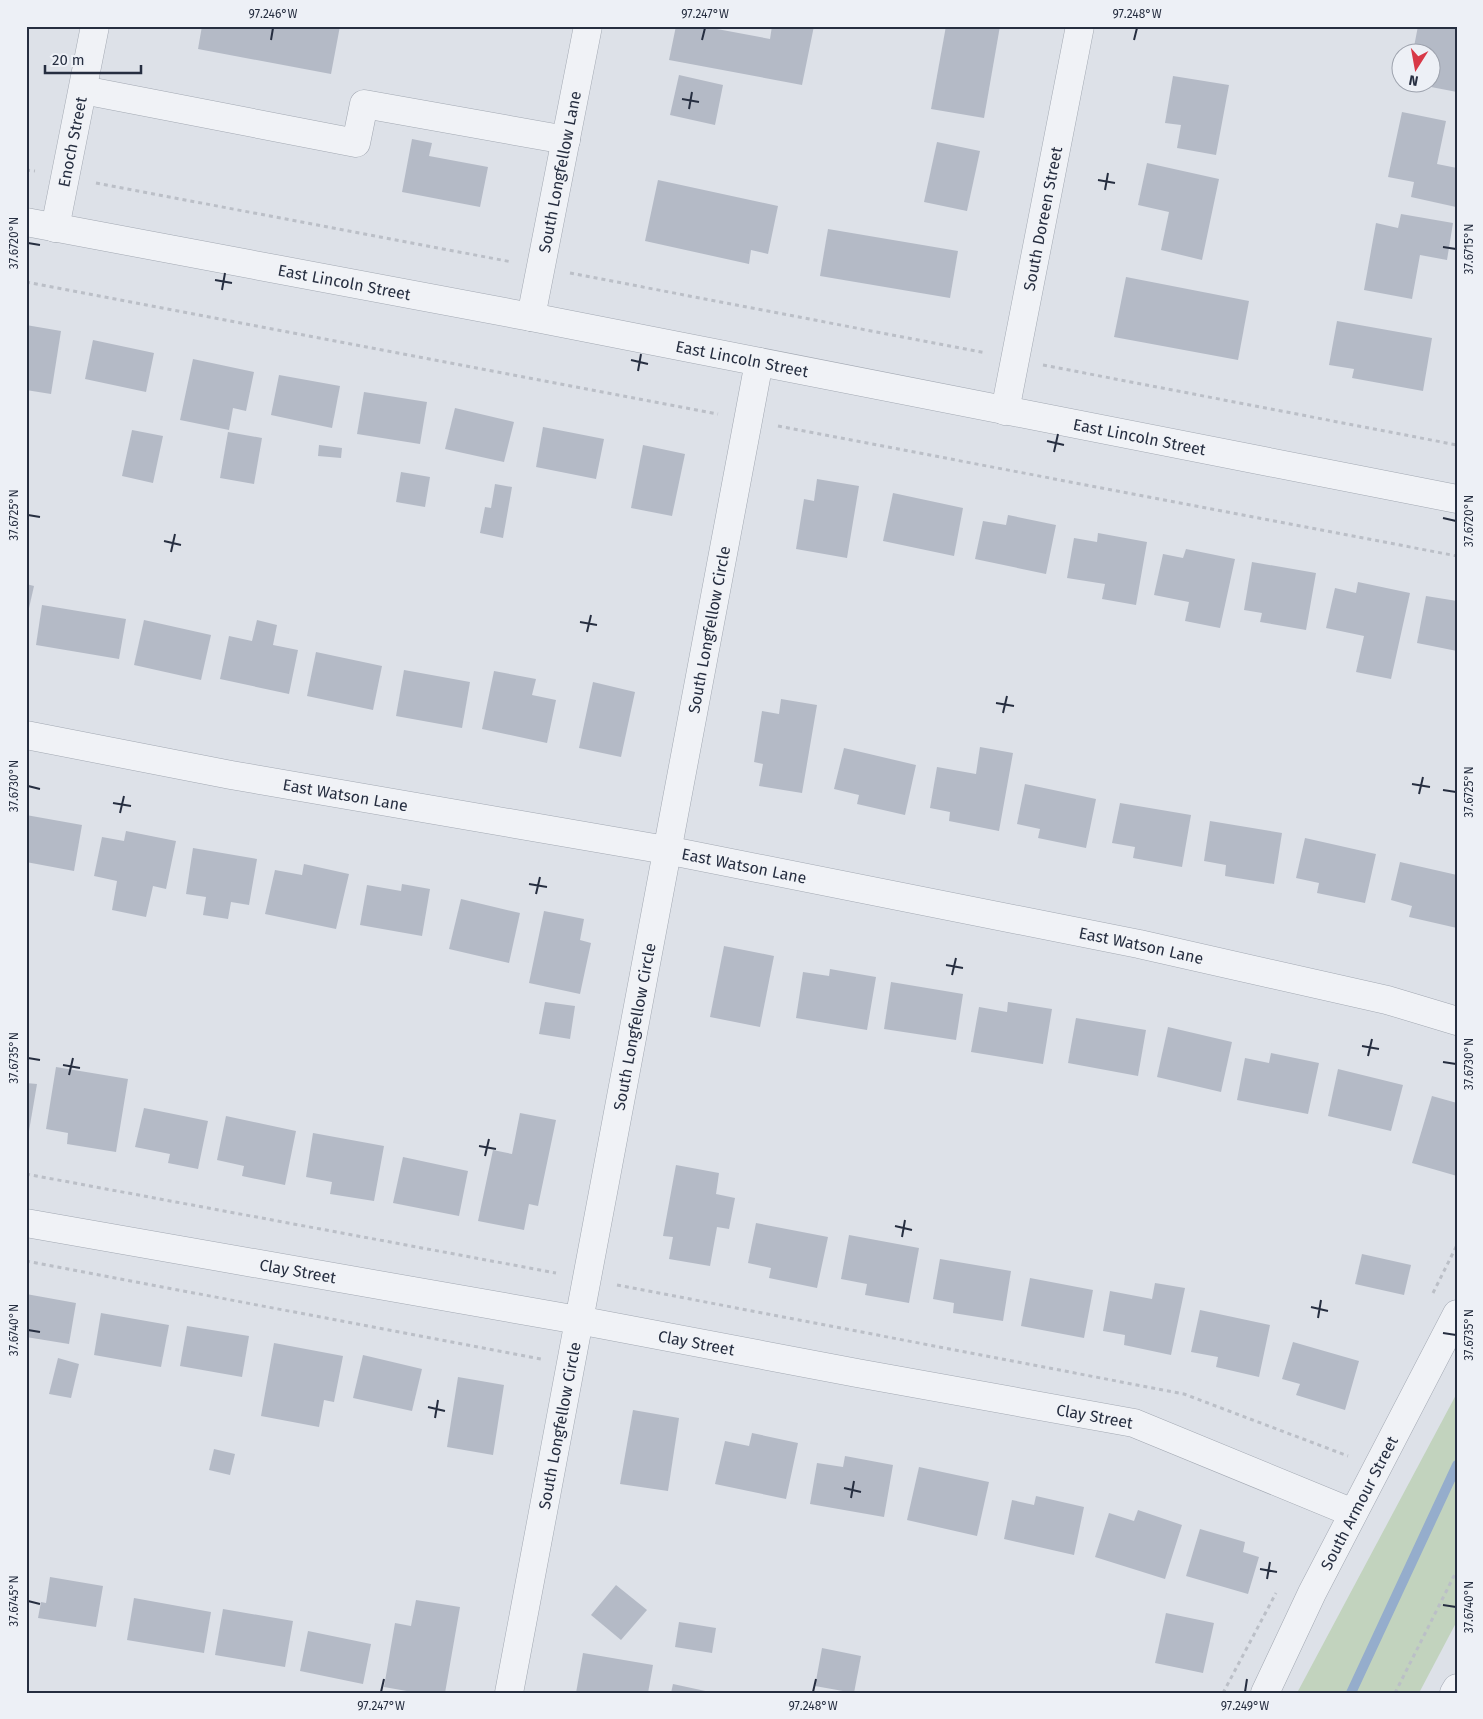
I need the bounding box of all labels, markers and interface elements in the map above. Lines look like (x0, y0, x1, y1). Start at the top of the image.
text: 97.246°W (249, 7, 297, 21)
text: 97.247°W (681, 7, 729, 21)
text: 97.248°W (1112, 7, 1162, 21)
scale bar (45, 42, 141, 74)
north arrow (1390, 42, 1440, 92)
text: 20 m (52, 51, 85, 69)
text: N (1407, 71, 1420, 90)
street label: South Longfellow Lane (535, 89, 585, 254)
street label: Enoch Street (54, 95, 91, 189)
street label: South Doreen Street (1020, 145, 1066, 293)
text: 37.6720°N (7, 217, 21, 269)
text: 37.6715°N (1462, 224, 1476, 274)
street label: East Lincoln Street (276, 261, 413, 304)
street label: East Lincoln Street (674, 337, 810, 381)
street label: East Lincoln Street (1071, 415, 1208, 459)
text: 37.6725°N (7, 489, 21, 541)
text: 37.6720°N (1462, 495, 1476, 547)
street label: South Longfellow Circle (684, 544, 734, 715)
text: 37.6730°N (7, 760, 21, 812)
text: 37.6725°N (1462, 766, 1476, 818)
street label: East Watson Lane (281, 775, 409, 815)
street label: East Watson Lane (680, 844, 808, 888)
street label: East Watson Lane (1077, 923, 1205, 968)
street label: South Longfellow Circle (610, 941, 660, 1112)
text: 37.6735°N (7, 1032, 21, 1084)
text: 37.6730°N (1462, 1038, 1476, 1090)
street label: Clay Street (258, 1255, 338, 1287)
text: 37.6740°N (7, 1304, 21, 1356)
text: 37.6735°N (1462, 1309, 1476, 1361)
street label: Clay Street (656, 1326, 736, 1360)
street label: South Longfellow Circle (535, 1340, 585, 1511)
street label: Clay Street (1055, 1400, 1135, 1433)
street label: South Armour Street (1317, 1433, 1402, 1573)
text: 37.6745°N (7, 1575, 21, 1627)
text: 37.6740°N (1462, 1581, 1476, 1633)
text: 97.247°W (357, 1699, 405, 1713)
text: 97.248°W (788, 1699, 838, 1713)
text: 97.249°W (1221, 1699, 1269, 1713)

